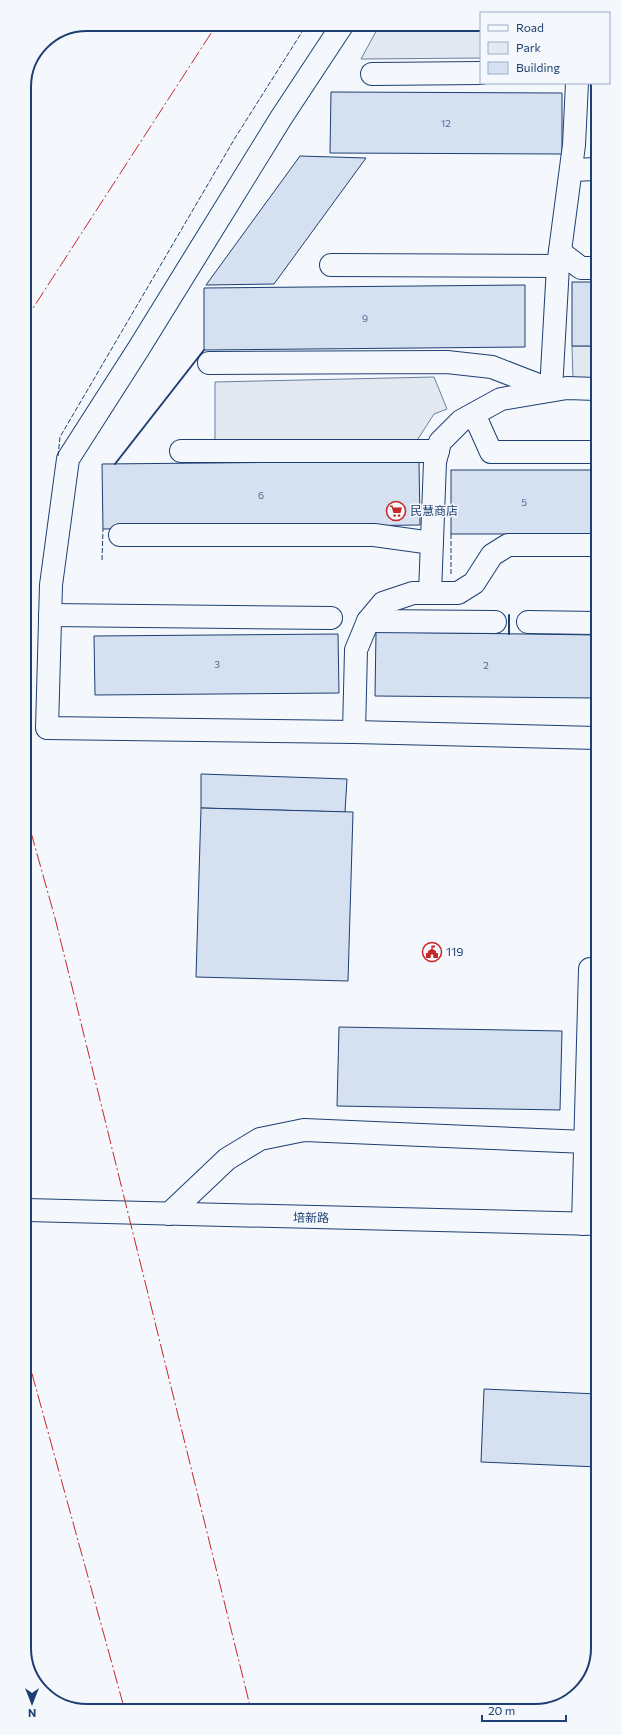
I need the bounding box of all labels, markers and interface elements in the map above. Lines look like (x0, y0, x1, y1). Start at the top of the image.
legend (480, 12, 610, 84)
text: Road (516, 20, 544, 34)
text: Park (516, 40, 542, 54)
text: Building (516, 60, 560, 74)
house number: 12 (441, 117, 451, 129)
house number: 9 (362, 312, 368, 324)
house number: 6 (258, 489, 264, 501)
house number: 5 (521, 496, 527, 508)
supermarket icon: 民慧商店 (385, 500, 407, 522)
place label: 民慧商店 (410, 503, 458, 517)
house number: 3 (214, 658, 220, 670)
house number: 2 (483, 659, 489, 671)
public building icon: 119 (421, 941, 443, 963)
place label: 119 (446, 944, 464, 958)
street label: 培新路 (293, 1210, 329, 1224)
north arrow (12, 1683, 52, 1723)
scale bar (482, 1697, 566, 1723)
text: 20 m (488, 1703, 515, 1717)
text: N (28, 1707, 36, 1720)

